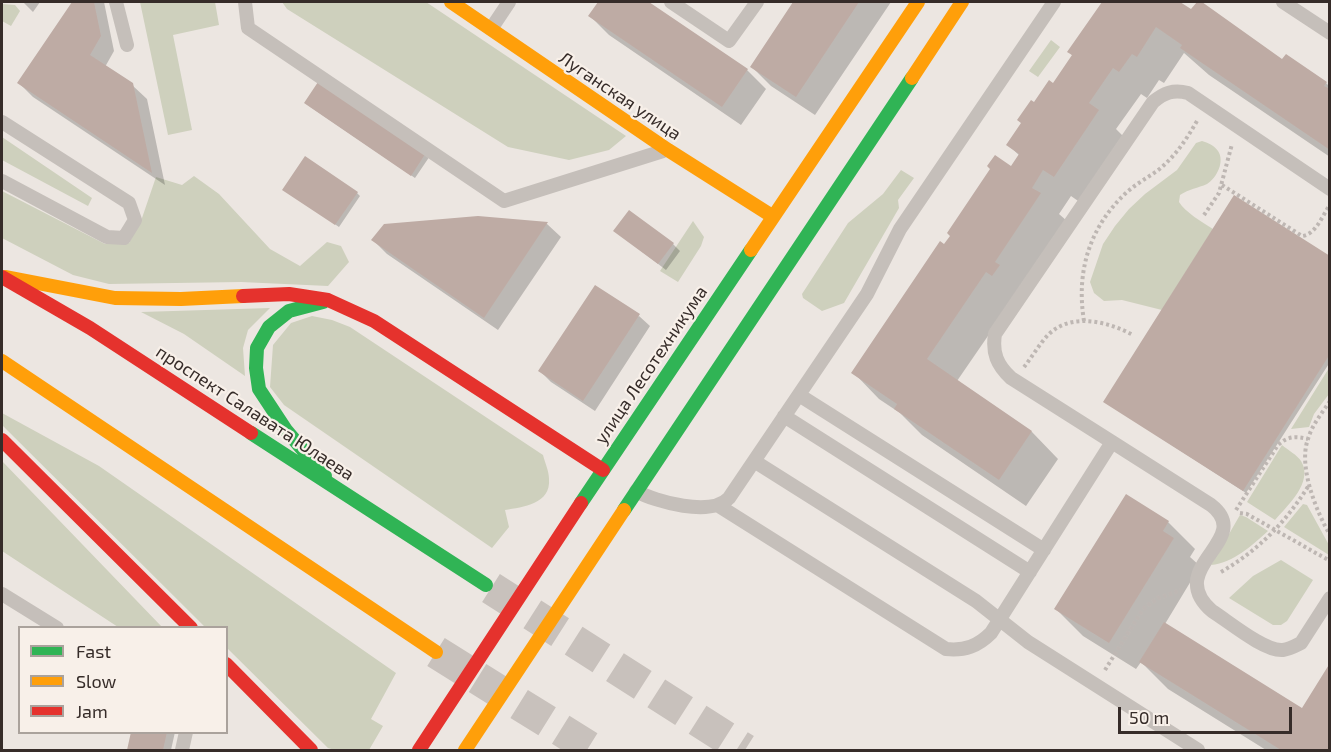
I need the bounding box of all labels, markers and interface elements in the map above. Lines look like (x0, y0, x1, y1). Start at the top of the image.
street label: Луганская улица (555, 47, 685, 145)
street label: улица Лесотехникума (590, 282, 712, 448)
street label: проспект Салавата Юлаева (152, 341, 358, 485)
legend (18, 626, 228, 734)
text: Fast (76, 640, 111, 662)
text: Slow (76, 670, 116, 692)
scale bar (1121, 695, 1295, 733)
text: Jam (76, 700, 108, 722)
text: 50 m (1129, 706, 1169, 728)

